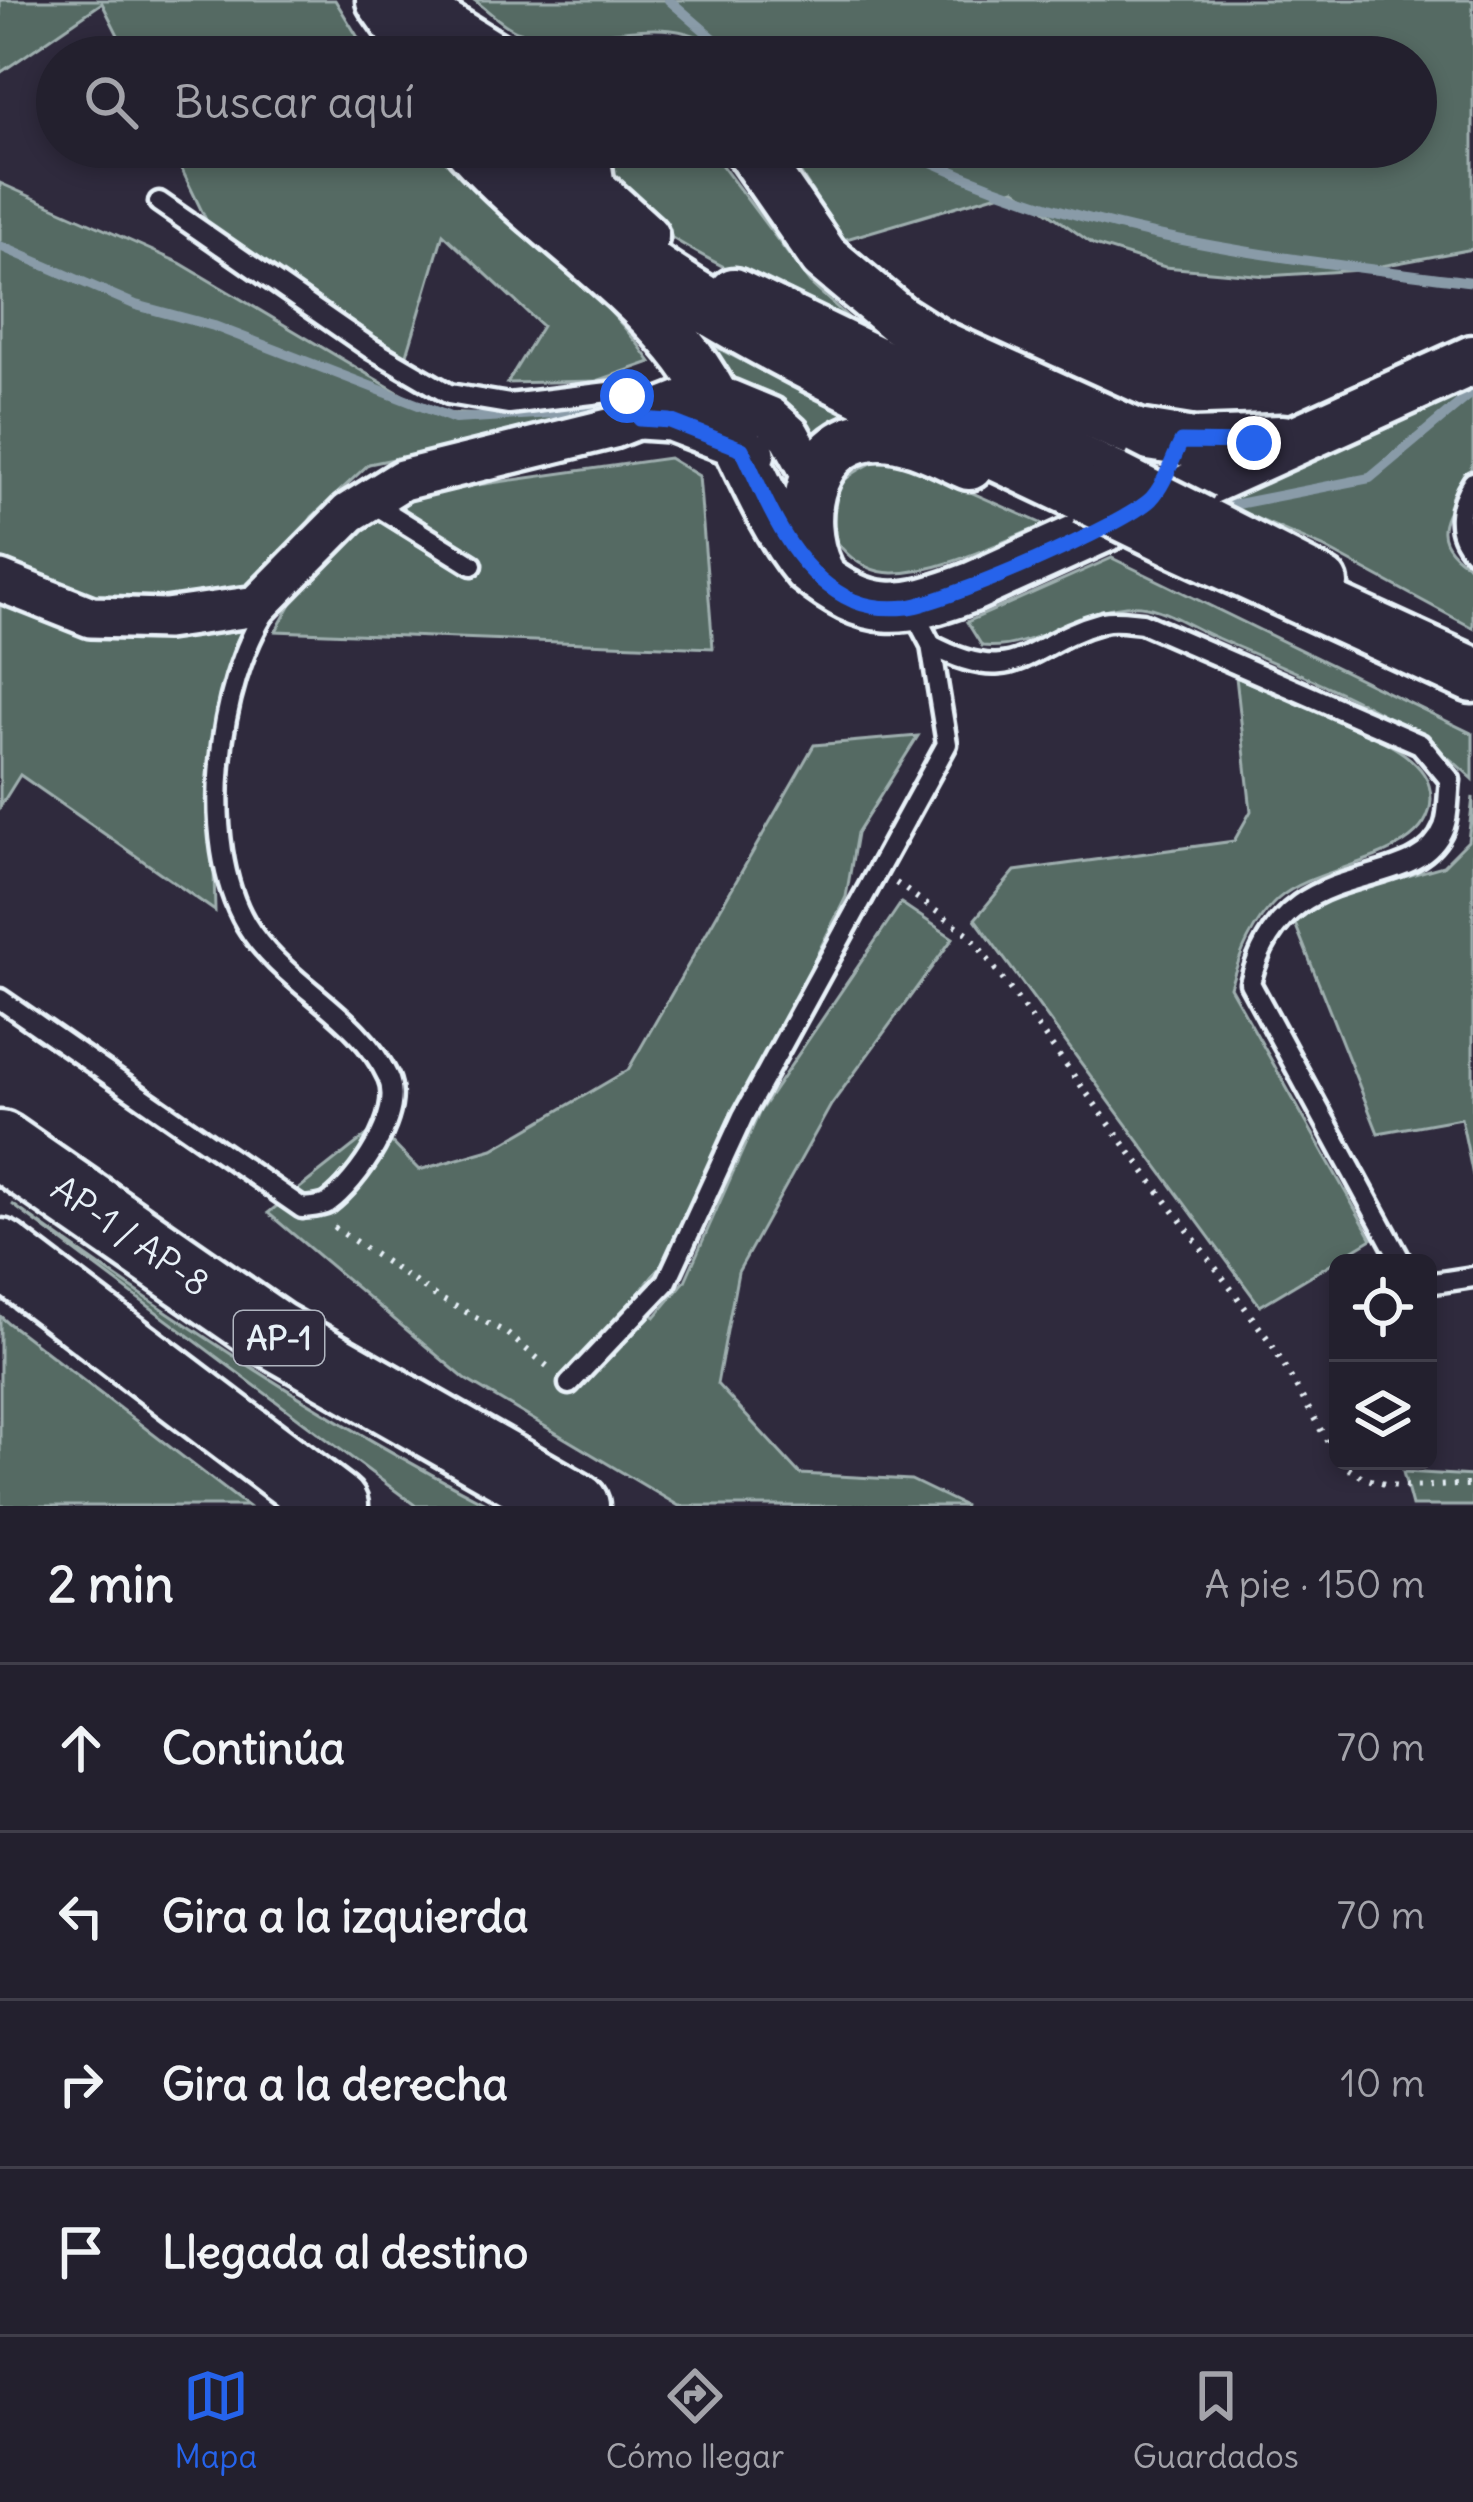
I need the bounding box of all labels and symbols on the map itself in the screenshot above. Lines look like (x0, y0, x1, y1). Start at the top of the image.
route start (600, 369, 654, 423)
route end (1227, 416, 1281, 470)
street label: AP-1 / AP-8 (43, 1166, 218, 1306)
road number: AP-1 (234, 1311, 324, 1365)

